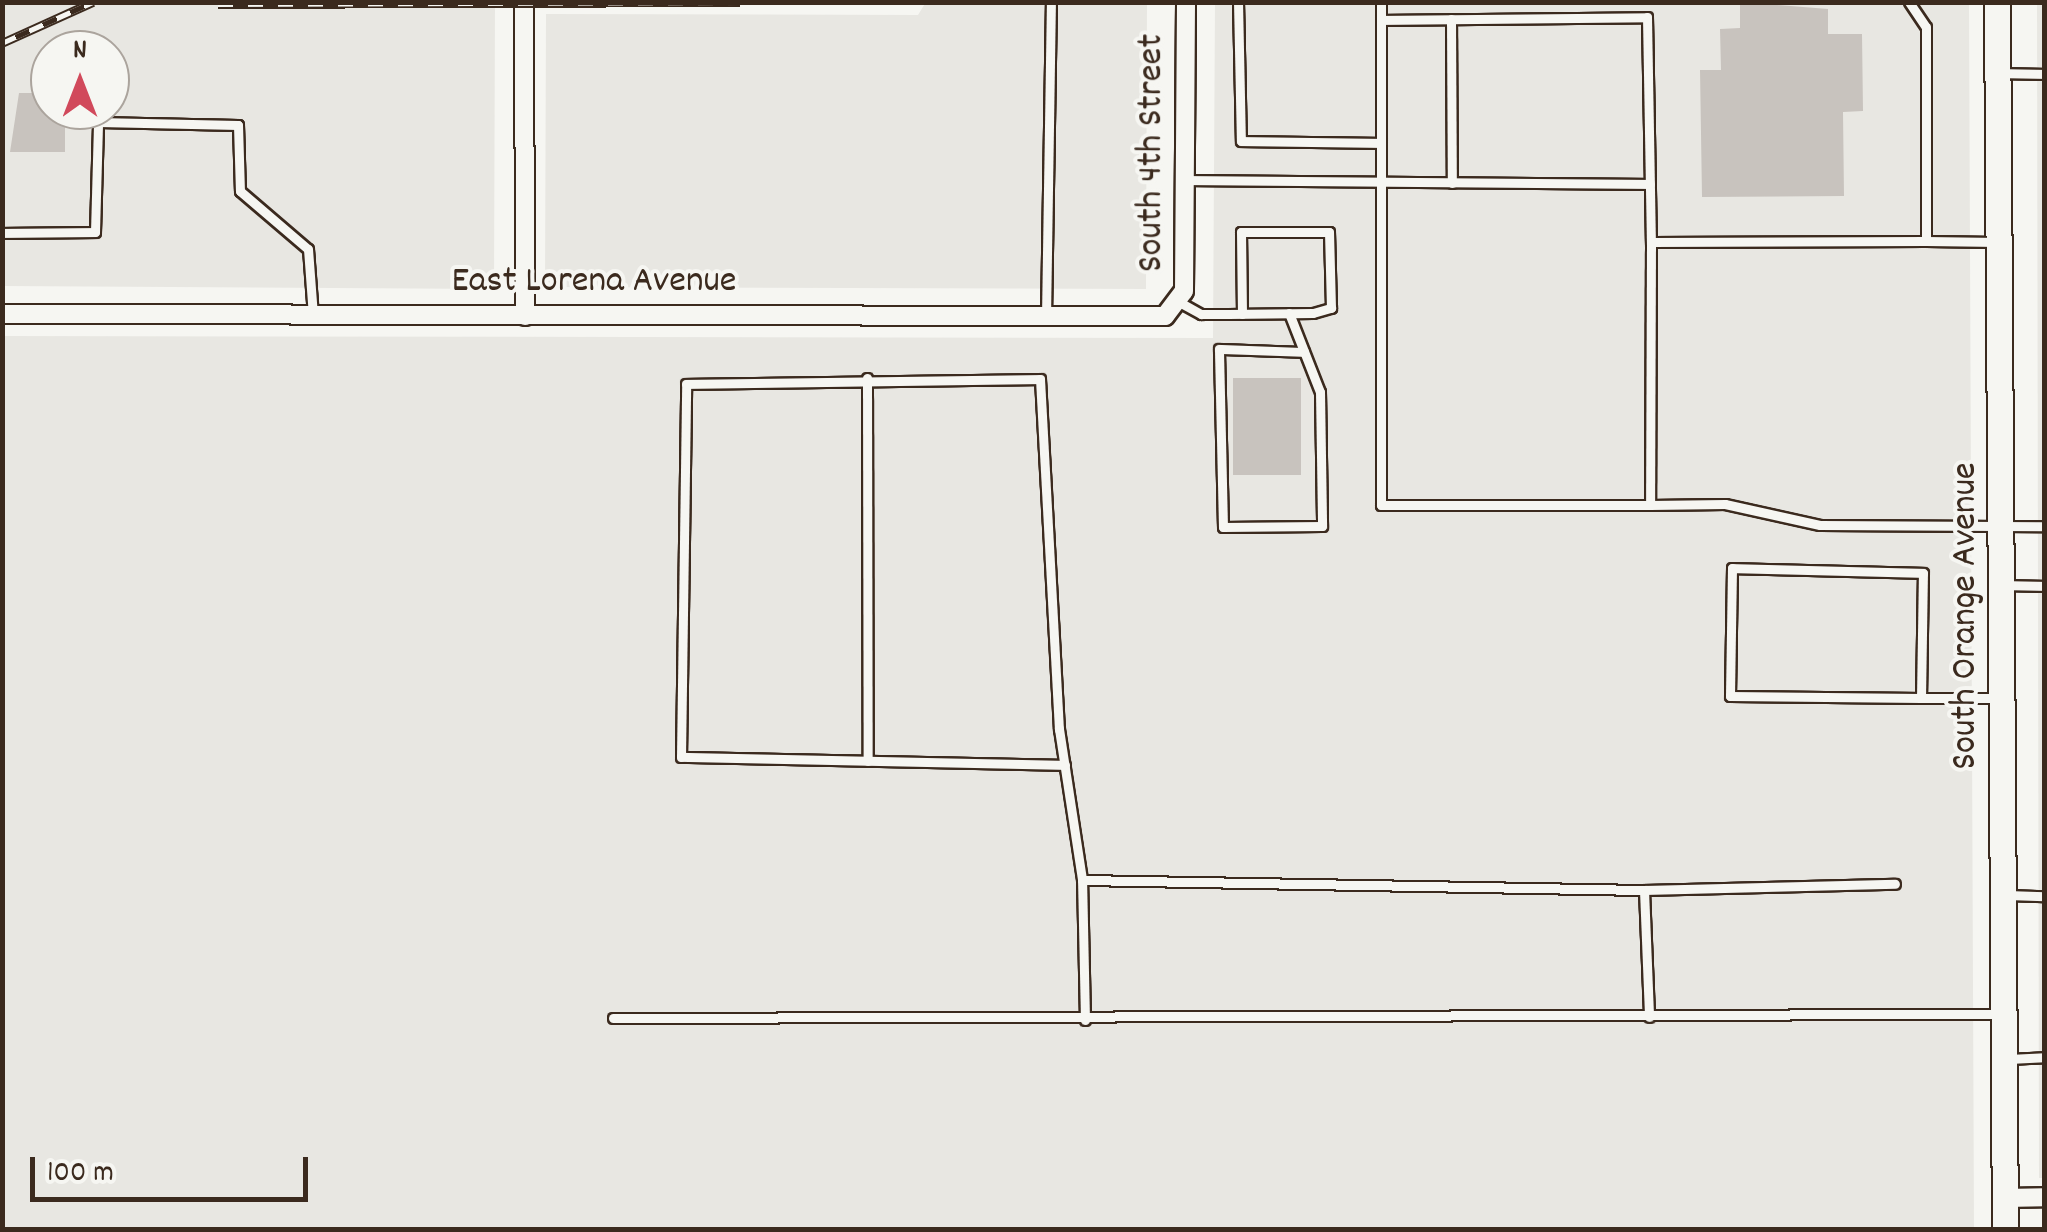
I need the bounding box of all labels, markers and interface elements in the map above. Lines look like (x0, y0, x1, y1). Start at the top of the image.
north arrow (30, 30, 130, 130)
text: N (73, 32, 87, 72)
street label: South 4th Street (1130, 34, 1176, 272)
street label: East Lorena Avenue (451, 260, 737, 306)
street label: South Orange Avenue (1944, 462, 1990, 770)
scale bar (35, 1137, 312, 1199)
text: 100 m (47, 1153, 114, 1196)

